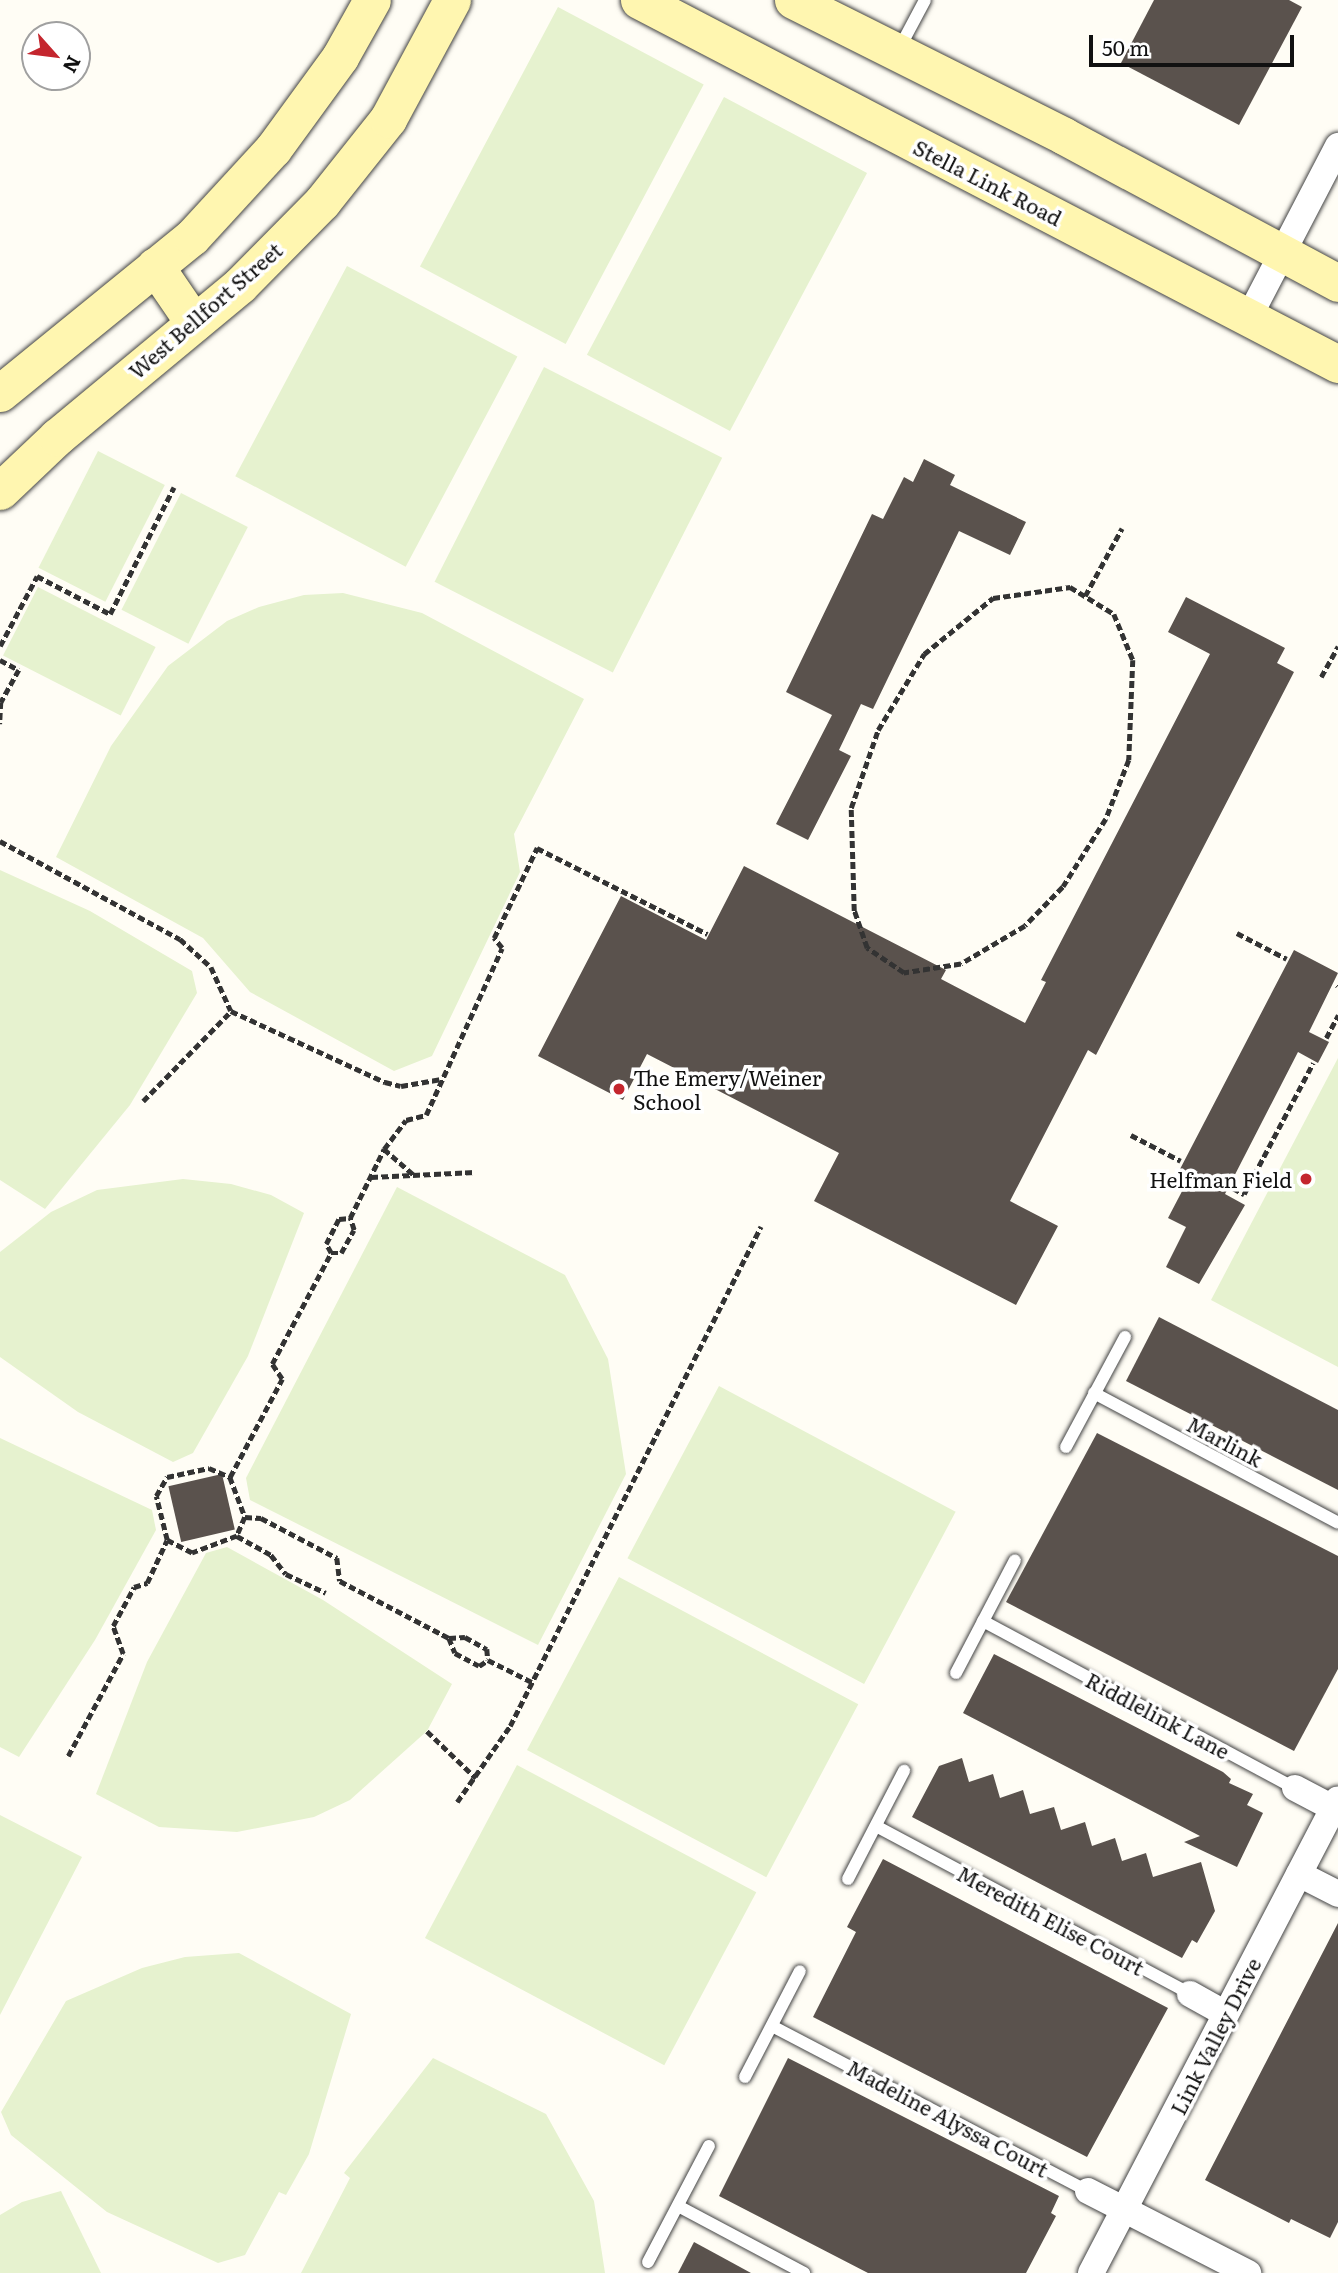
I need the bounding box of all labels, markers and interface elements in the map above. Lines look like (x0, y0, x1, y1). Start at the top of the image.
north arrow (21, 21, 91, 91)
scale bar (1093, 21, 1298, 65)
text: 50 m (1102, 31, 1149, 62)
text: N (57, 51, 89, 79)
street label: Stella Link Road (910, 134, 1066, 230)
street label: West Bellfort Street (123, 237, 287, 383)
place label: The Emery/Weiner School (633, 1064, 822, 1114)
marker: The Emery/Weiner School (611, 1081, 627, 1097)
place label: Helfman Field (1149, 1166, 1292, 1192)
marker: Helfman Field (1298, 1171, 1314, 1187)
street label: Marlink (1183, 1411, 1267, 1471)
street label: Riddlelink Lane (1082, 1667, 1234, 1763)
street label: Meredith Elise Court (953, 1860, 1149, 1980)
street label: Link Valley Drive (1165, 1953, 1265, 2119)
street label: Madeline Alyssa Court (843, 2054, 1053, 2182)

